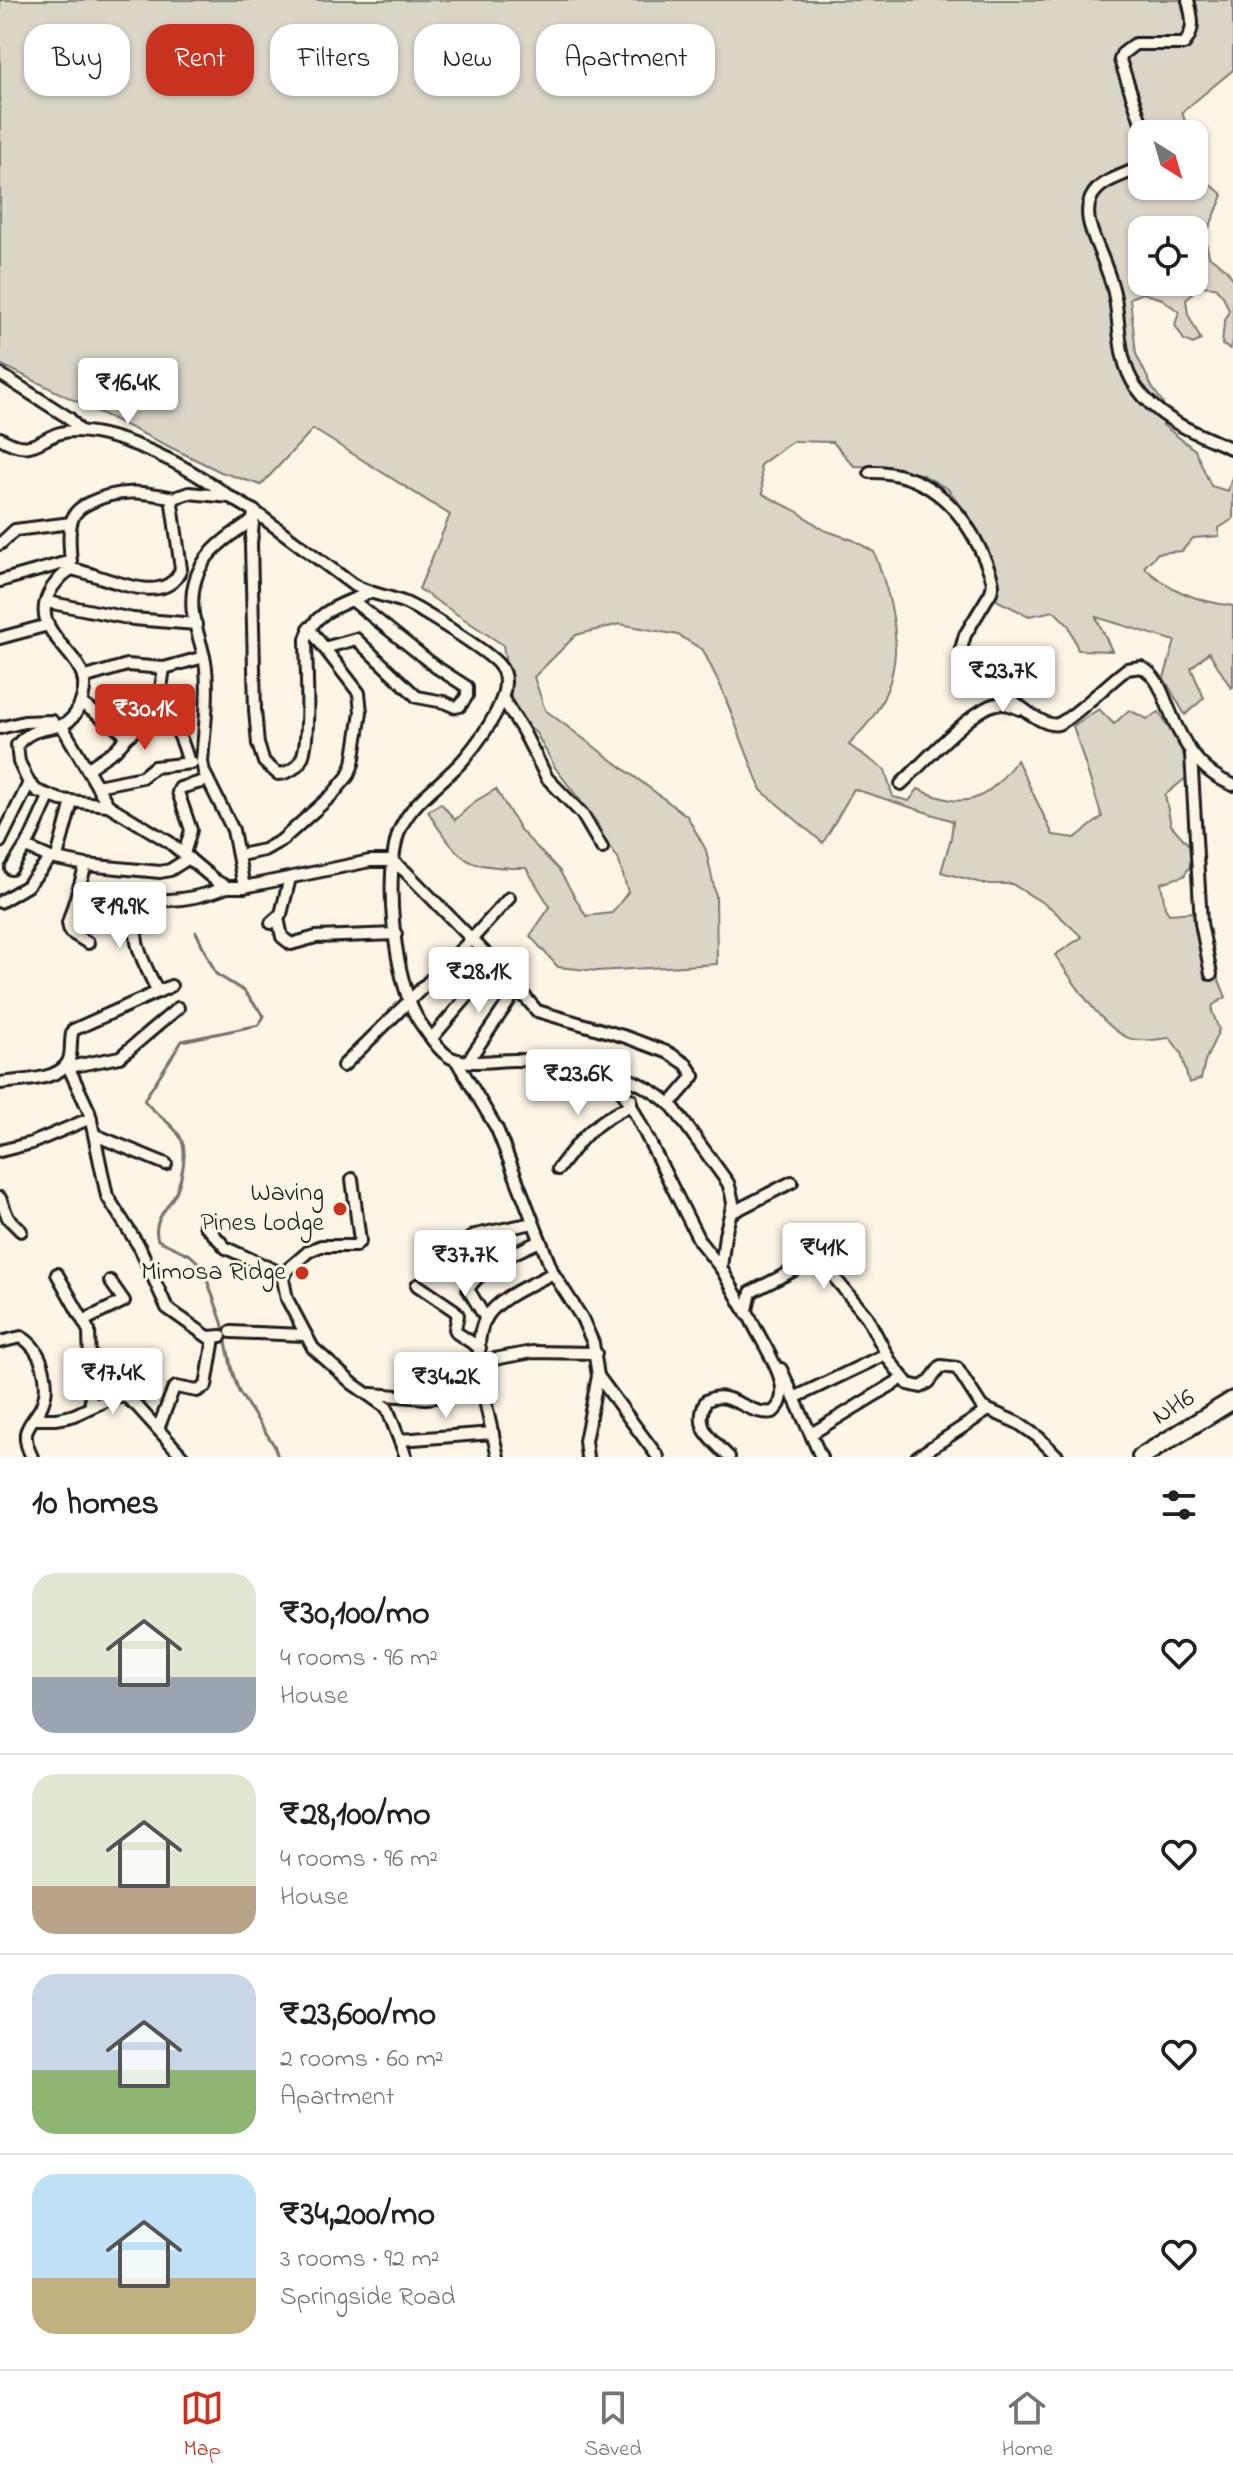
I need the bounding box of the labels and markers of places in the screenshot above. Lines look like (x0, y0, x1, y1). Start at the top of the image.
pin: ₹16.4K (63, 358, 193, 426)
pin: ₹23.7K (938, 646, 1068, 714)
pin: ₹30.1K (80, 684, 210, 752)
pin: ₹19.9K (55, 882, 185, 950)
pin: ₹28.1K (414, 947, 544, 1015)
pin: ₹23.6K (513, 1049, 643, 1117)
place label: Waving Pines Lodge (201, 1175, 324, 1243)
marker: Waving Pines Lodge (331, 1200, 349, 1218)
pin: ₹41K (777, 1223, 871, 1291)
pin: ₹37.7K (400, 1230, 530, 1298)
place label: Mimosa Ridge (141, 1254, 286, 1292)
marker: Mimosa Ridge (293, 1264, 311, 1282)
pin: ₹17.4K (48, 1348, 178, 1416)
pin: ₹34.2K (381, 1352, 511, 1420)

